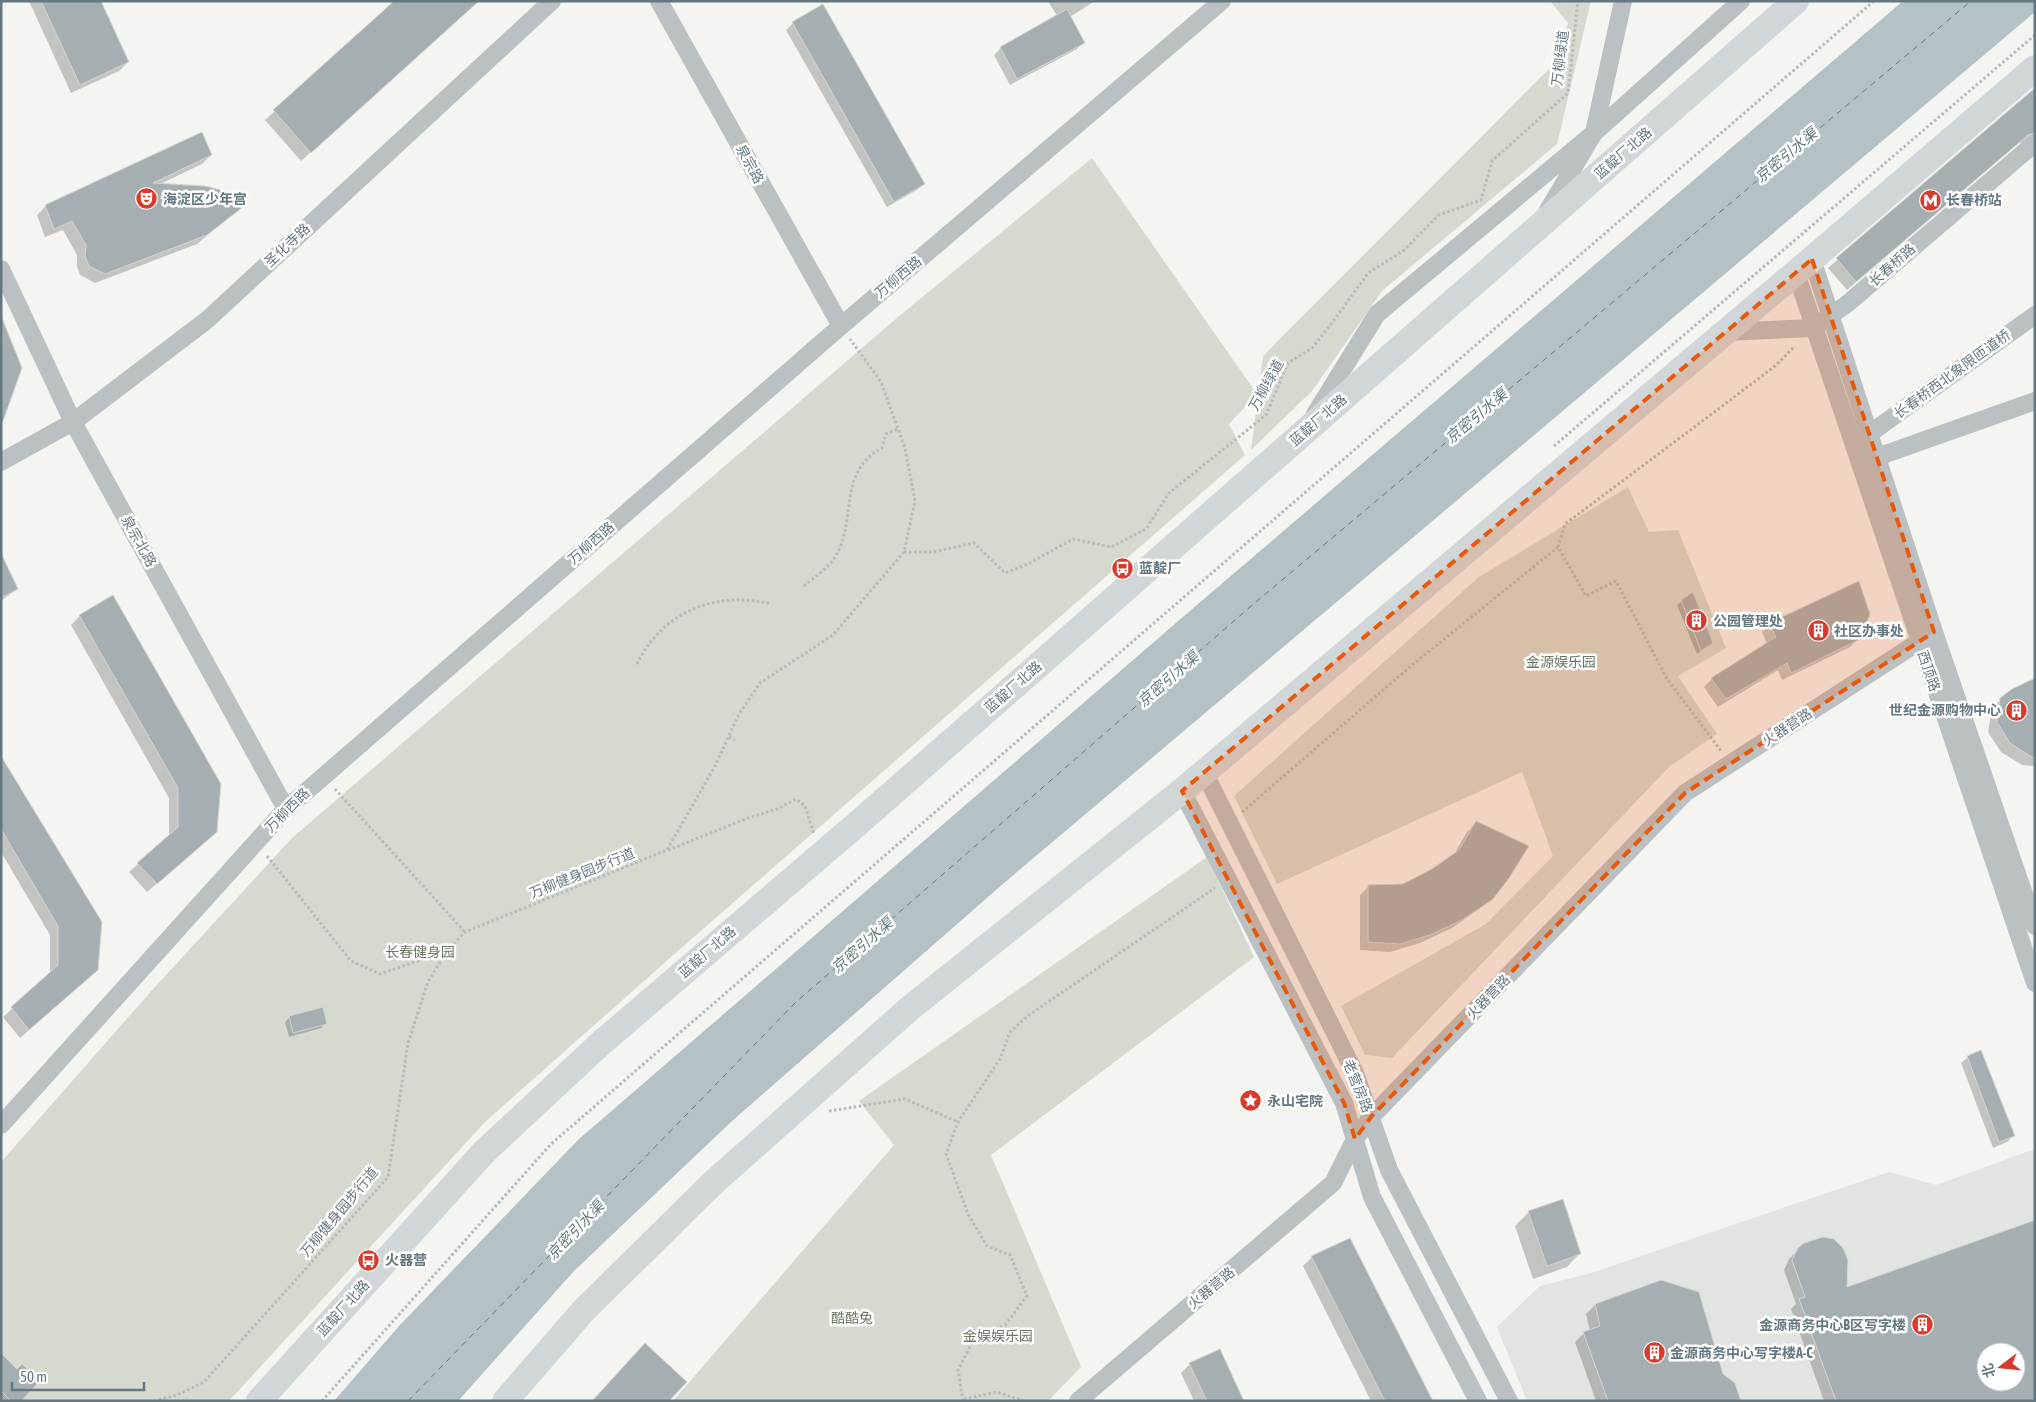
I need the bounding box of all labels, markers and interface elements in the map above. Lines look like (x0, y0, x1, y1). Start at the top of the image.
street label: 万柳绿道 (1549, 29, 1571, 87)
water label: 京密引水渠 (1752, 123, 1822, 186)
street label: 蓝靛厂北路 (1591, 124, 1655, 182)
street label: 泉宗路 (733, 142, 767, 186)
theatre icon: 海淀区少年宫 (135, 187, 159, 211)
metro station icon: 长春桥站 (1918, 188, 1942, 212)
place label: 海淀区少年宫 (163, 191, 247, 207)
place label: 长春桥站 (1946, 192, 2002, 208)
street label: 圣化寺路 (261, 220, 313, 270)
street label: 长春桥路 (1866, 241, 1918, 289)
street label: 万柳西路 (871, 253, 925, 301)
street label: 长春桥西北象限匝道桥 (1891, 326, 2013, 422)
street label: 万柳绿道 (1245, 357, 1287, 413)
water label: 京密引水渠 (1442, 384, 1512, 447)
street label: 蓝靛厂北路 (1286, 391, 1350, 449)
street label: 泉宗北路 (118, 513, 160, 569)
street label: 万柳西路 (565, 519, 617, 567)
bus stop icon: 蓝靛厂 (1111, 556, 1135, 580)
place label: 蓝靛厂 (1139, 560, 1181, 576)
building icon: 公园管理处 (1685, 609, 1709, 633)
place label: 公园管理处 (1713, 613, 1783, 629)
building icon: 社区办事处 (1806, 619, 1830, 643)
place label: 社区办事处 (1834, 623, 1904, 639)
water label: 京密引水渠 (1134, 647, 1203, 710)
street label: 西顶路 (1915, 649, 1943, 693)
park label: 金源娱乐园 (1526, 654, 1596, 670)
street label: 蓝靛厂北路 (981, 658, 1045, 716)
building icon: 世纪金源购物中心 (2005, 698, 2029, 722)
place label: 世纪金源购物中心 (1889, 702, 2001, 718)
street label: 火器营路 (1759, 705, 1815, 749)
street label: 万柳西路 (262, 785, 312, 835)
street label: 万柳健身园步行道 (527, 845, 637, 901)
water label: 京密引水渠 (828, 913, 897, 976)
street label: 蓝靛厂北路 (675, 923, 739, 981)
park label: 长春健身园 (385, 944, 455, 960)
street label: 火器营路 (1463, 971, 1513, 1023)
street label: 老营房路 (1340, 1057, 1376, 1115)
place icon: 永山宅院 (1239, 1089, 1263, 1113)
place label: 永山宅院 (1267, 1093, 1323, 1109)
street label: 万柳健身园步行道 (297, 1164, 381, 1260)
water label: 京密引水渠 (543, 1196, 609, 1263)
bus stop icon: 火器营 (357, 1248, 381, 1272)
place label: 火器营 (385, 1252, 427, 1268)
street label: 火器营路 (1184, 1264, 1238, 1312)
street label: 蓝靛厂北路 (314, 1277, 372, 1339)
park label: 酷酷兔 (831, 1310, 873, 1326)
building icon: 金源商务中心B区写字楼 (1910, 1313, 1934, 1337)
place label: 金源商务中心B区写字楼 (1759, 1317, 1906, 1333)
park label: 金娱娱乐园 (963, 1328, 1033, 1344)
building icon: 金源商务中心写字楼A-C (1642, 1341, 1666, 1365)
north arrow (1976, 1342, 2026, 1392)
place label: 金源商务中心写字楼A-C (1670, 1345, 1813, 1361)
scale bar (12, 1360, 145, 1392)
text: 北 (1979, 1362, 1998, 1380)
text: 50 m (20, 1368, 47, 1385)

